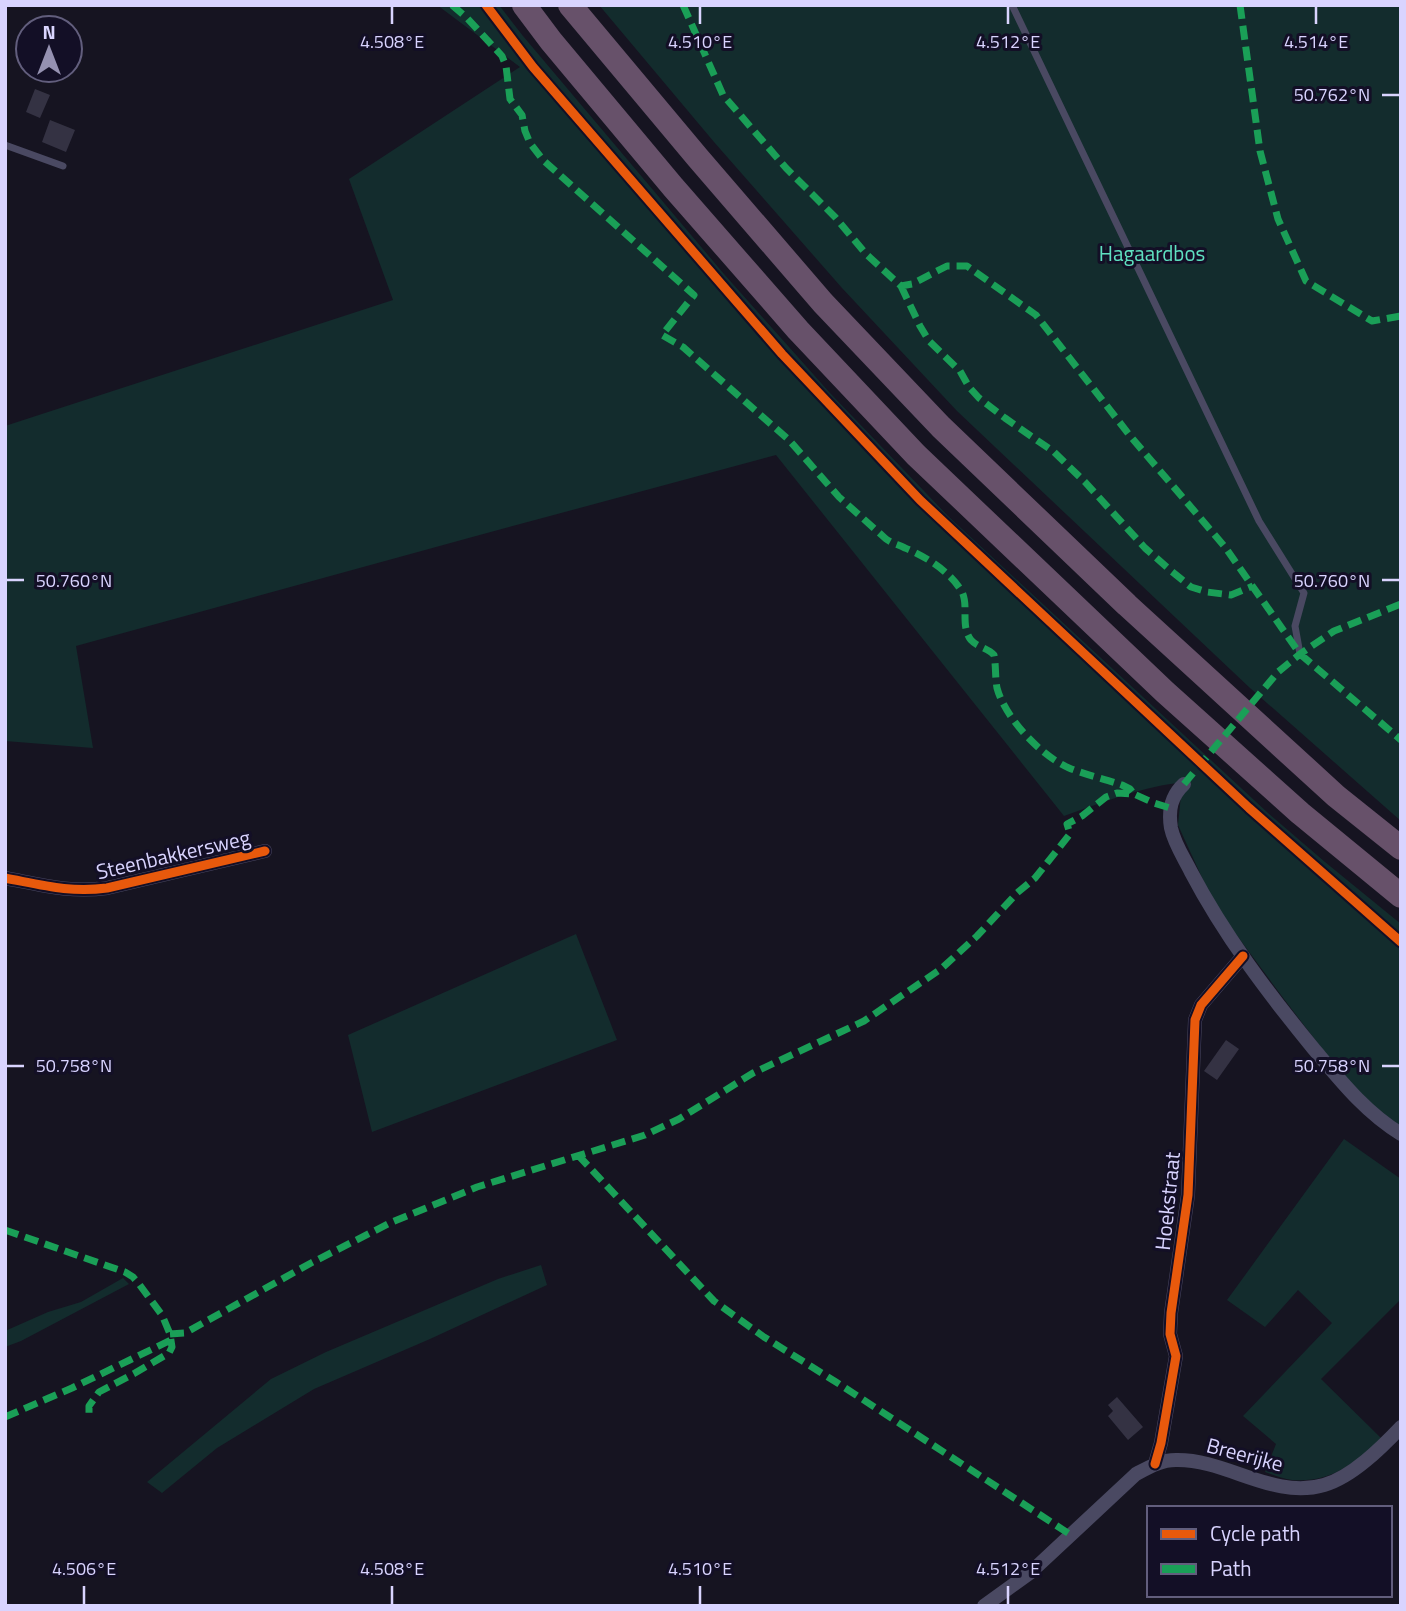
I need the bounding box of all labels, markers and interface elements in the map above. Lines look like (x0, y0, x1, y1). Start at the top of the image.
north arrow (14, 14, 84, 84)
text: N (42, 17, 56, 46)
text: 4.508°E (360, 28, 424, 55)
text: 4.510°E (668, 28, 732, 55)
text: 4.512°E (976, 28, 1040, 55)
text: 4.514°E (1284, 28, 1348, 55)
text: 50.762°N (1294, 81, 1370, 108)
park label: Hagaardbos (1099, 237, 1205, 269)
text: 50.760°N (36, 567, 112, 594)
text: 50.760°N (1294, 567, 1370, 594)
street label: Steenbakkersweg (93, 821, 253, 887)
text: 50.758°N (36, 1052, 112, 1079)
text: 50.758°N (1294, 1052, 1370, 1079)
street label: Hoekstraat (1146, 1150, 1188, 1252)
street label: Breerijke (1203, 1428, 1287, 1480)
legend (1147, 1506, 1392, 1597)
text: Cycle path (1210, 1517, 1301, 1549)
text: Path (1210, 1552, 1252, 1584)
text: 4.506°E (52, 1555, 116, 1582)
text: 4.508°E (360, 1555, 424, 1582)
text: 4.510°E (668, 1555, 732, 1582)
text: 4.512°E (976, 1555, 1040, 1582)

